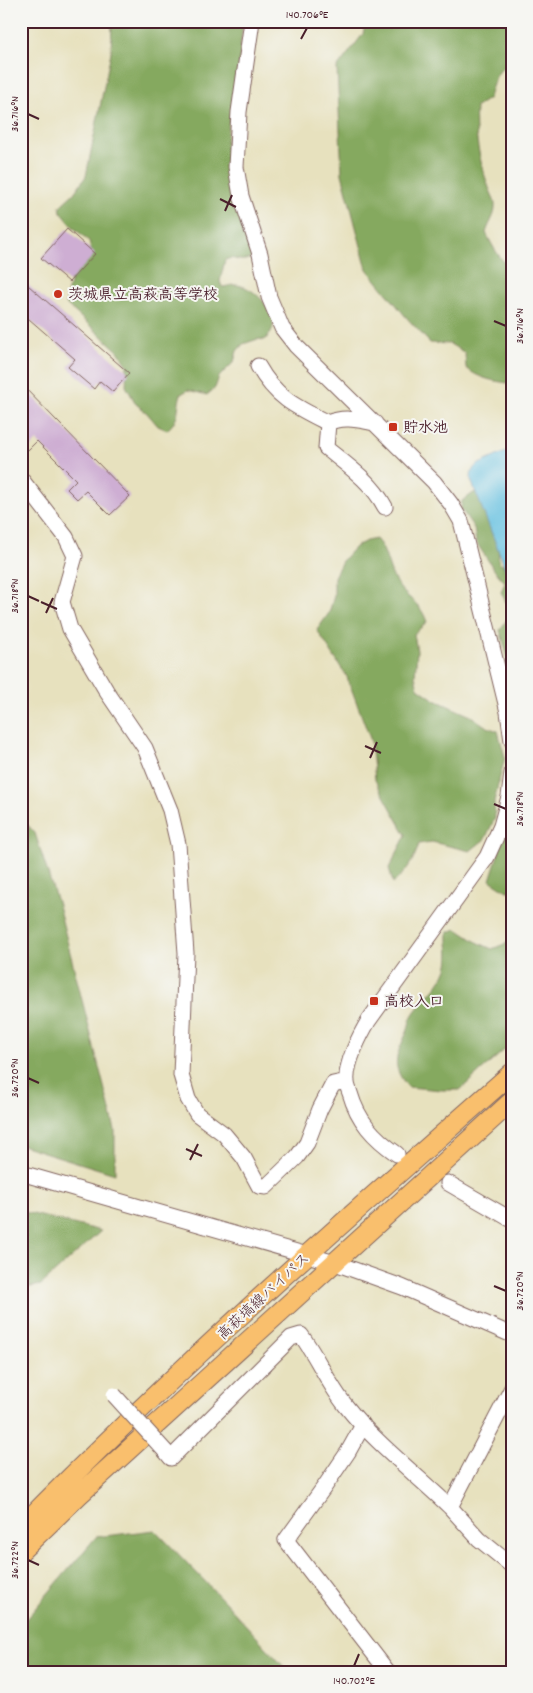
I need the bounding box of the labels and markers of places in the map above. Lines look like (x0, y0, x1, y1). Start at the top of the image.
place label: 茨城県立高萩高等学校 (68, 285, 218, 307)
marker: 茨城県立高萩高等学校 (52, 288, 64, 300)
place label: 貯水池 (403, 418, 448, 440)
marker: 貯水池 (387, 421, 399, 433)
place label: 高校入口 (384, 992, 444, 1014)
marker: 高校入口 (368, 995, 380, 1007)

